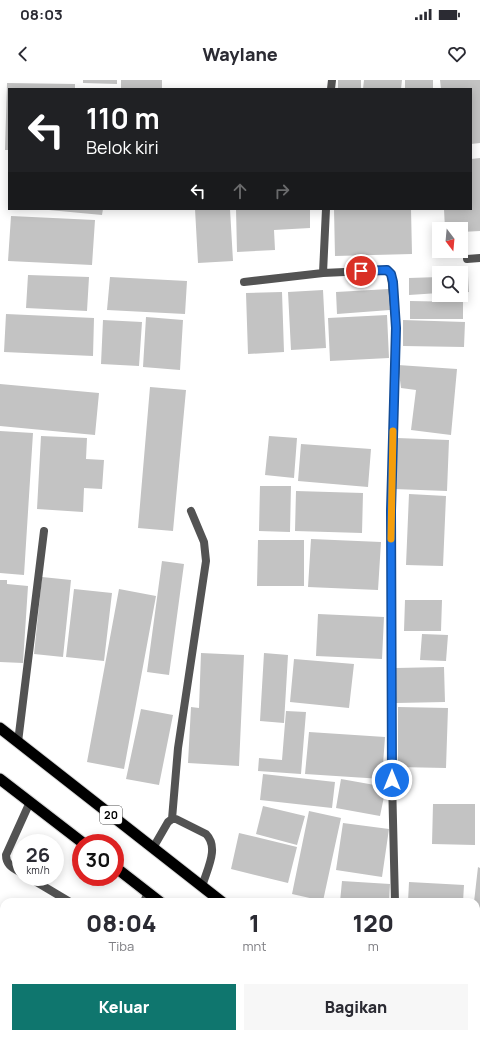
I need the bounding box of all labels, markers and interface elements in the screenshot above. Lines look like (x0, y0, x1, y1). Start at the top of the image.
text: 08:03 (20, 4, 63, 25)
text: Waylane (202, 42, 278, 66)
icon: back (12, 43, 34, 65)
icon: heart (446, 43, 468, 65)
text: 110 m (86, 99, 160, 137)
icon: left (20, 104, 72, 156)
text: Belok kiri (86, 135, 159, 159)
icon: left (187, 180, 209, 202)
icon: ahead (229, 180, 251, 202)
icon: right (271, 180, 293, 202)
north arrow (432, 222, 468, 258)
map controls (432, 222, 468, 302)
pin (344, 254, 378, 288)
icon: arrive (350, 260, 372, 282)
button: search (432, 266, 468, 302)
position arrow (371, 759, 413, 801)
road number: 20 (100, 806, 122, 824)
speed limit sign: 30 (72, 834, 124, 886)
text: 26 (26, 841, 50, 868)
text: km/h (26, 863, 50, 877)
text: 08:04 (86, 906, 157, 939)
text: 1 (249, 906, 260, 939)
text: 120 (352, 906, 394, 939)
text: Tiba (108, 937, 134, 955)
text: mnt (243, 937, 267, 955)
text: m (368, 937, 379, 955)
button: Keluar (12, 984, 236, 1030)
button: Bagikan (244, 984, 468, 1030)

